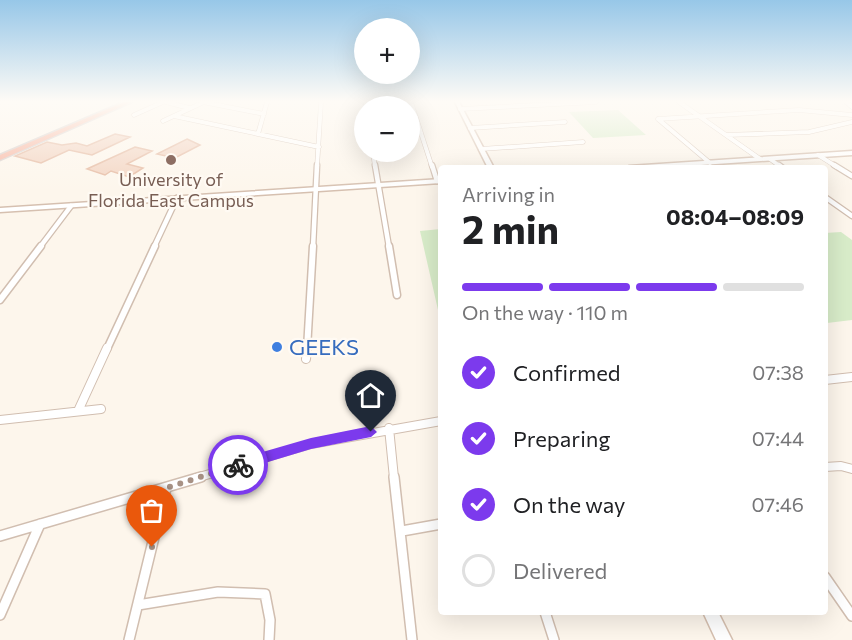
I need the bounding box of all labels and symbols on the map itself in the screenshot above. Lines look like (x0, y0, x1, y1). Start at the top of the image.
marker: University of Florida East Campus (164, 153, 178, 167)
place label: University of Florida East Campus (88, 168, 254, 211)
place label: GEEKS (289, 333, 359, 360)
marker: GEEKS (270, 340, 284, 354)
pin (345, 370, 396, 432)
courier (208, 435, 268, 495)
pin (126, 485, 177, 547)

